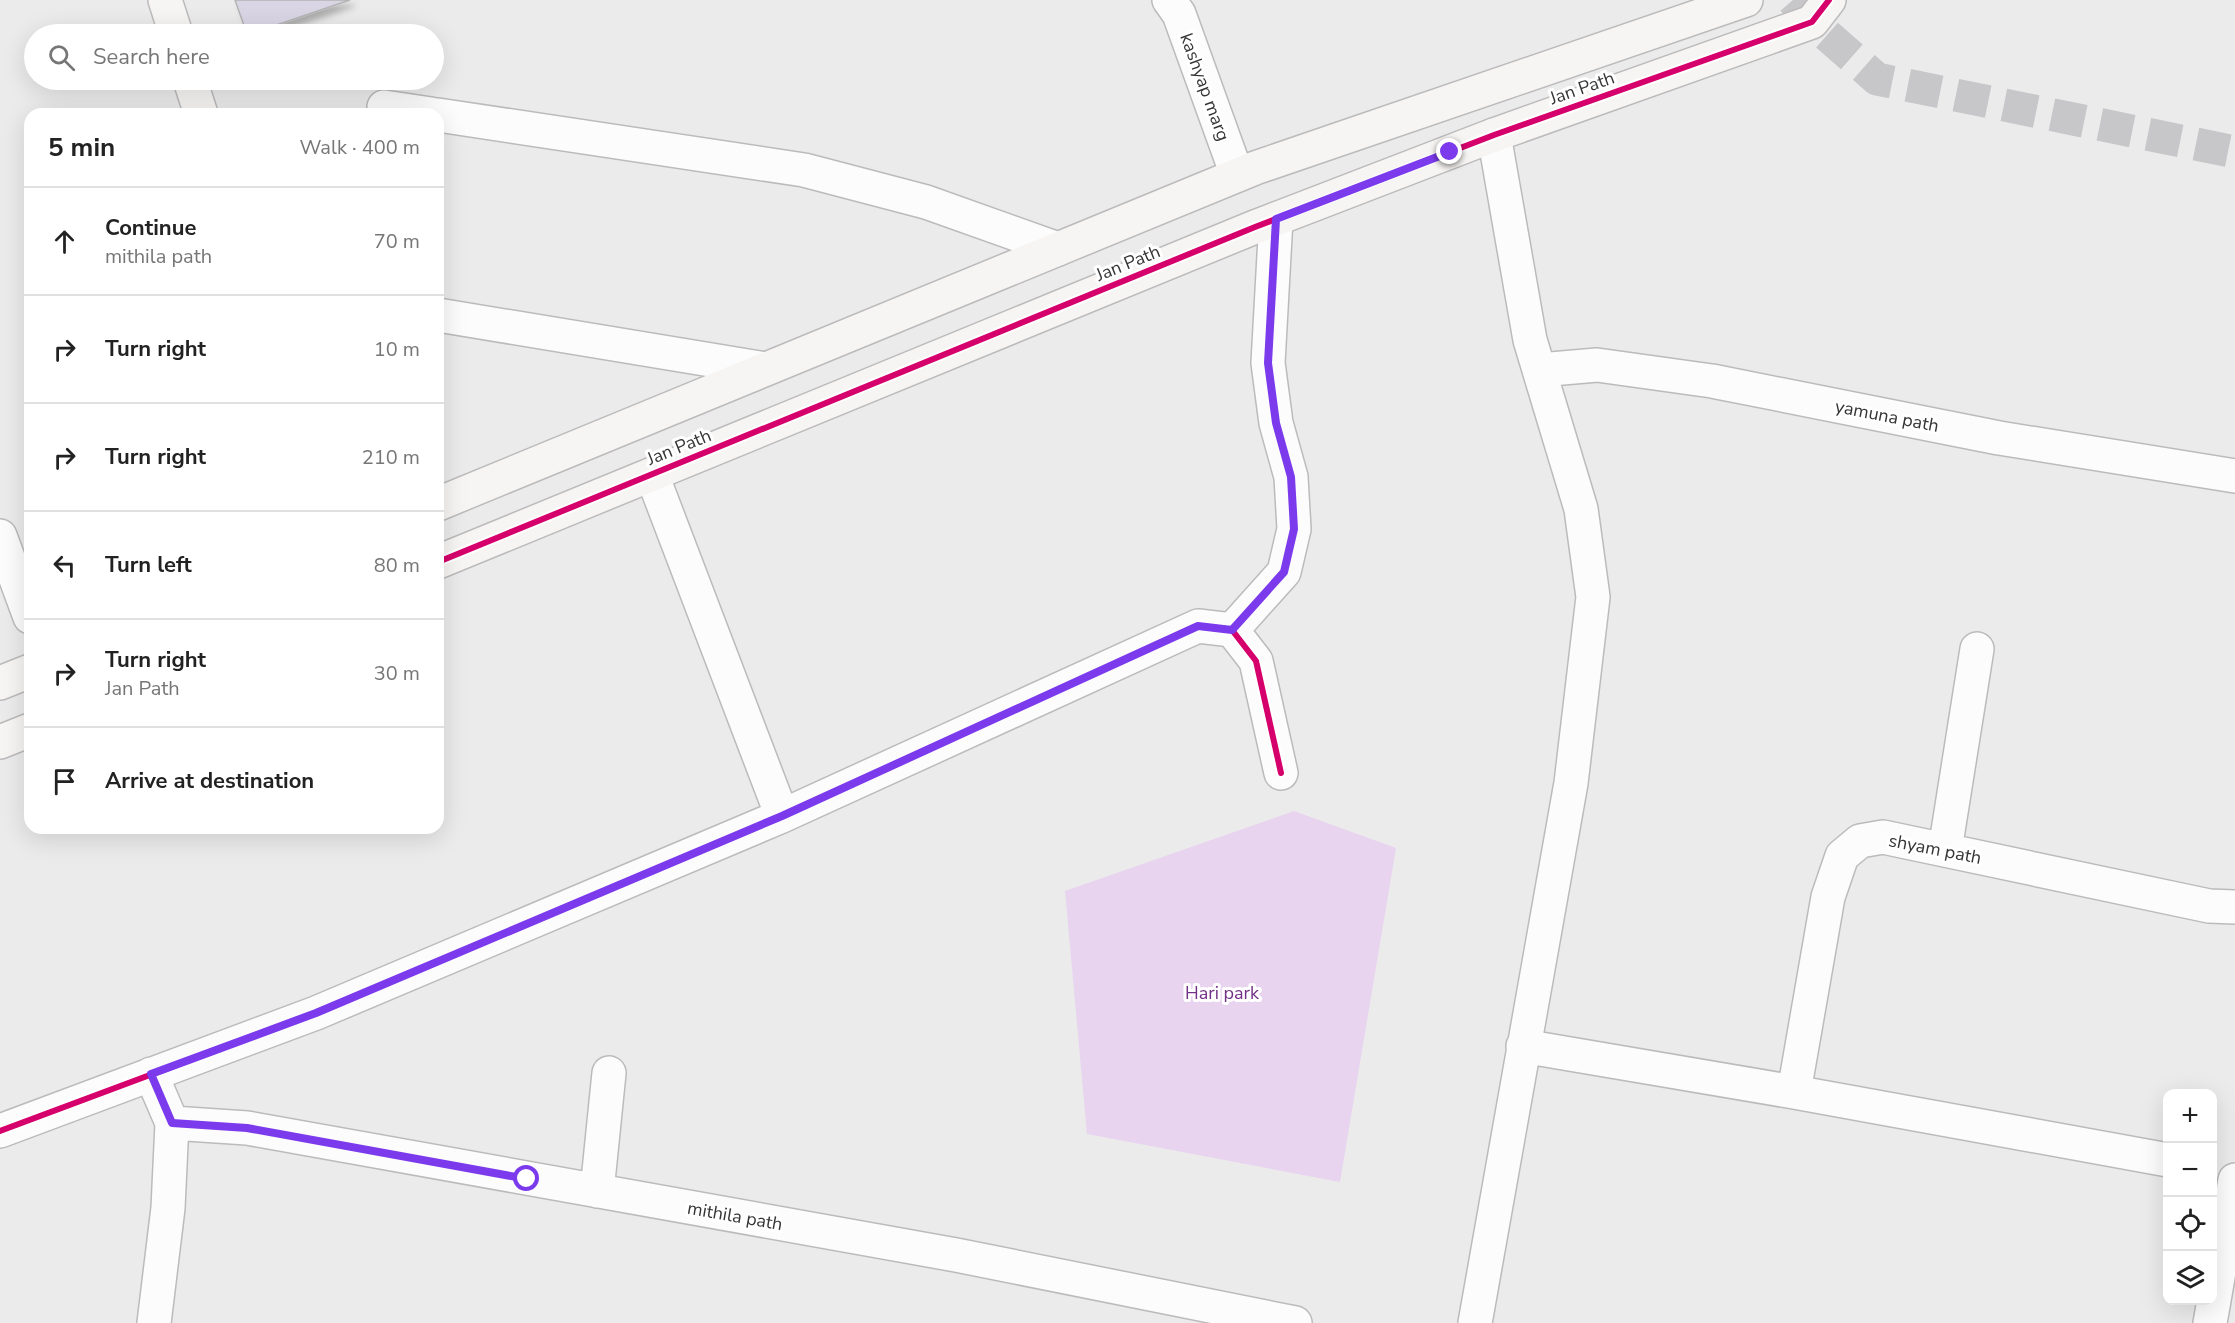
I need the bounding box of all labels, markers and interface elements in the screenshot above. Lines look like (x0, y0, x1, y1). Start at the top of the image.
search box (24, 24, 444, 90)
street label: kashyap marg (1174, 30, 1236, 144)
icon: search (45, 41, 78, 74)
text: Search here (93, 42, 210, 72)
street label: Jan Path (1545, 66, 1618, 111)
text: 5 min (48, 130, 115, 165)
text: Walk · 400 m (300, 134, 420, 161)
route end (1436, 138, 1462, 164)
text: Continue (105, 213, 196, 243)
icon: ahead (48, 225, 81, 258)
text: 70 m (374, 228, 420, 255)
street label: Jan Path (1091, 239, 1164, 287)
text: mithila path (105, 243, 212, 270)
icon: right (48, 333, 81, 366)
text: Turn right (105, 334, 206, 364)
text: 10 m (374, 336, 420, 363)
street label: yamuna path (1833, 394, 1941, 438)
street label: Jan Path (642, 423, 715, 471)
icon: right (48, 441, 81, 474)
text: Turn right (105, 442, 206, 472)
text: 210 m (362, 444, 420, 471)
icon: left (48, 549, 81, 582)
text: Turn left (105, 550, 192, 580)
text: 80 m (374, 552, 420, 579)
text: Turn right (105, 645, 206, 675)
icon: right (48, 657, 81, 690)
text: 30 m (374, 660, 420, 687)
text: Jan Path (105, 675, 180, 702)
icon: arrive (48, 765, 81, 798)
text: Arrive at destination (105, 766, 314, 796)
street label: shyam path (1887, 828, 1983, 870)
park label: Hari park (1185, 981, 1260, 1005)
map controls (2163, 1089, 2217, 1305)
button: + (2163, 1089, 2217, 1143)
button: − (2163, 1143, 2217, 1197)
route start (513, 1165, 539, 1191)
street label: mithila path (685, 1196, 785, 1236)
button: locate (2163, 1197, 2217, 1251)
button: layers (2163, 1251, 2217, 1305)

